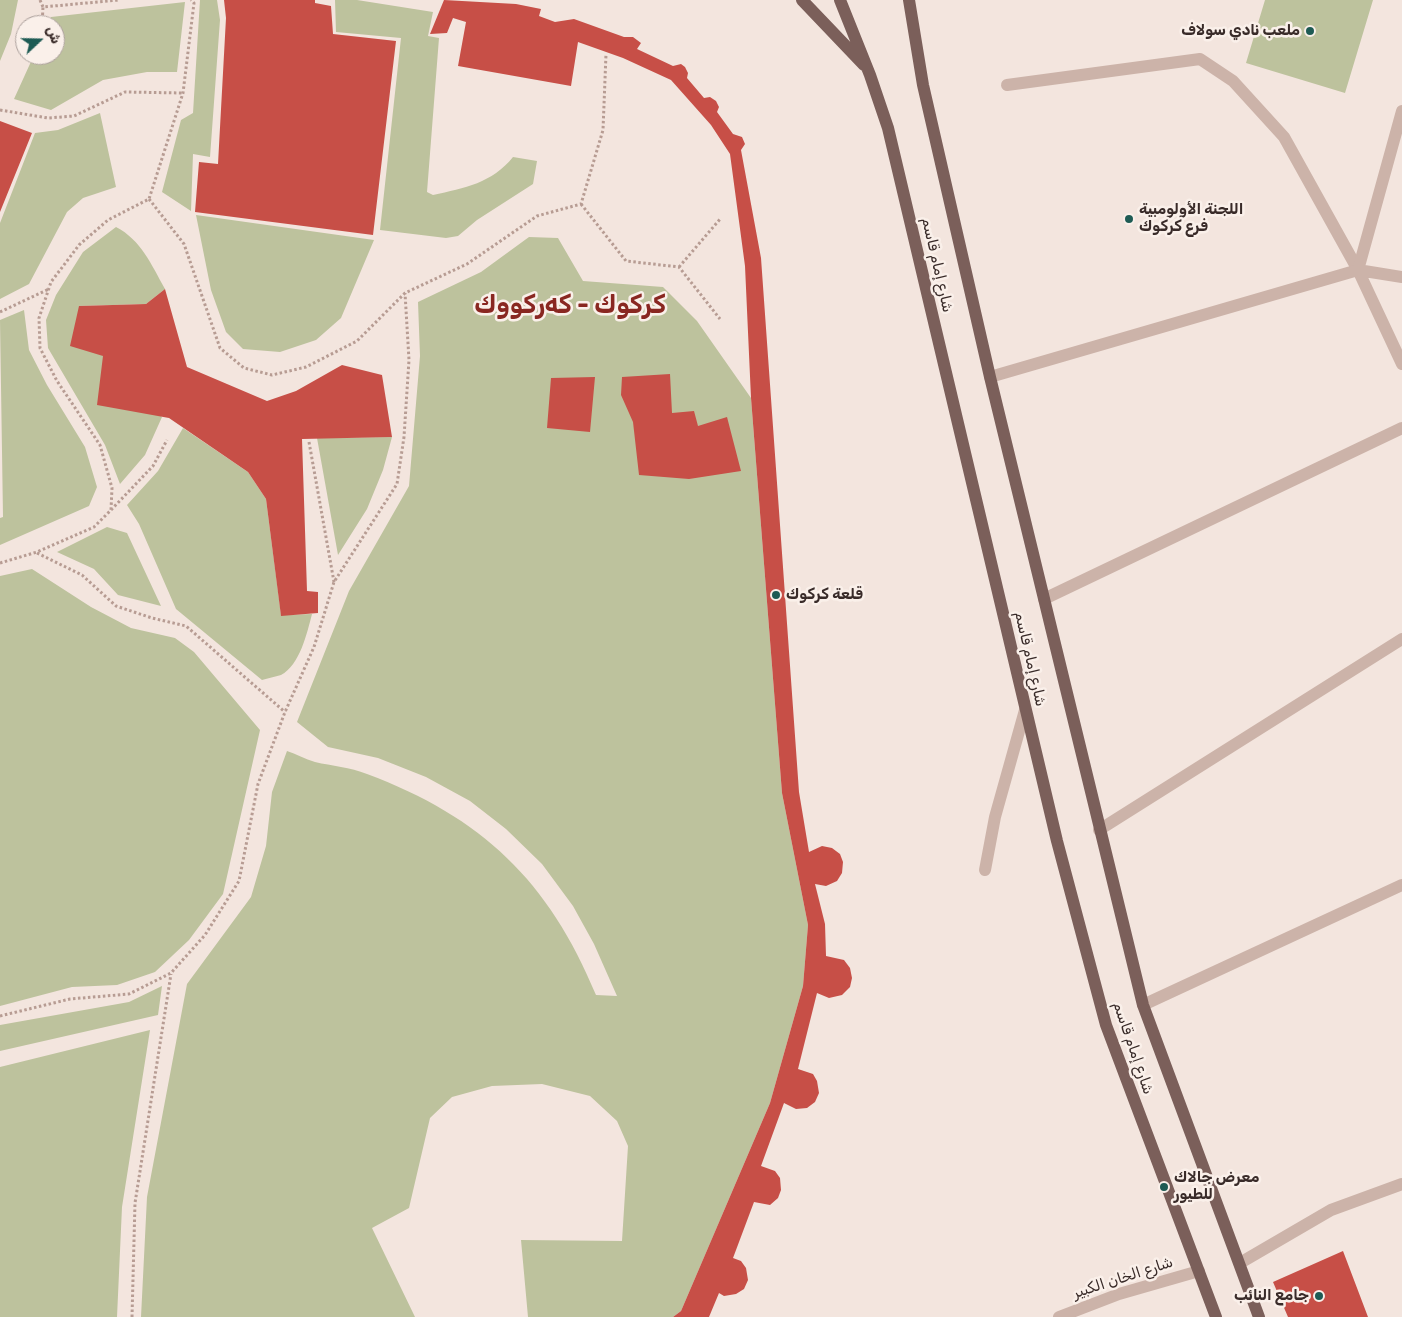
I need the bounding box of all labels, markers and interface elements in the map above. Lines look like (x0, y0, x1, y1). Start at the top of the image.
north arrow (15, 15, 65, 65)
place label: ملعب نادي سولاف (1181, 22, 1300, 40)
text: ش (42, 23, 65, 46)
marker: ملعب نادي سولاف (1304, 25, 1316, 37)
place label: اللجنة الأولومبية فرع كركوك (1139, 201, 1243, 236)
marker: اللجنة الأولومبية فرع كركوك (1123, 213, 1135, 225)
street label: شارع إمام قاسم (917, 216, 957, 314)
district label: كركوك - کەرکووك (474, 291, 666, 321)
place label: قلعة كركوك (786, 586, 863, 604)
marker: قلعة كركوك (770, 589, 782, 601)
street label: شارع إمام قاسم (1010, 610, 1050, 708)
street label: شارع إمام قاسم (1109, 999, 1157, 1097)
place label: معرض جالاك للطيور (1174, 1169, 1259, 1204)
marker: معرض جالاك للطيور (1158, 1181, 1170, 1193)
street label: شارع الخان الكبير (1071, 1253, 1175, 1303)
place label: جامع النائب (1234, 1287, 1309, 1305)
marker: جامع النائب (1313, 1290, 1325, 1302)

